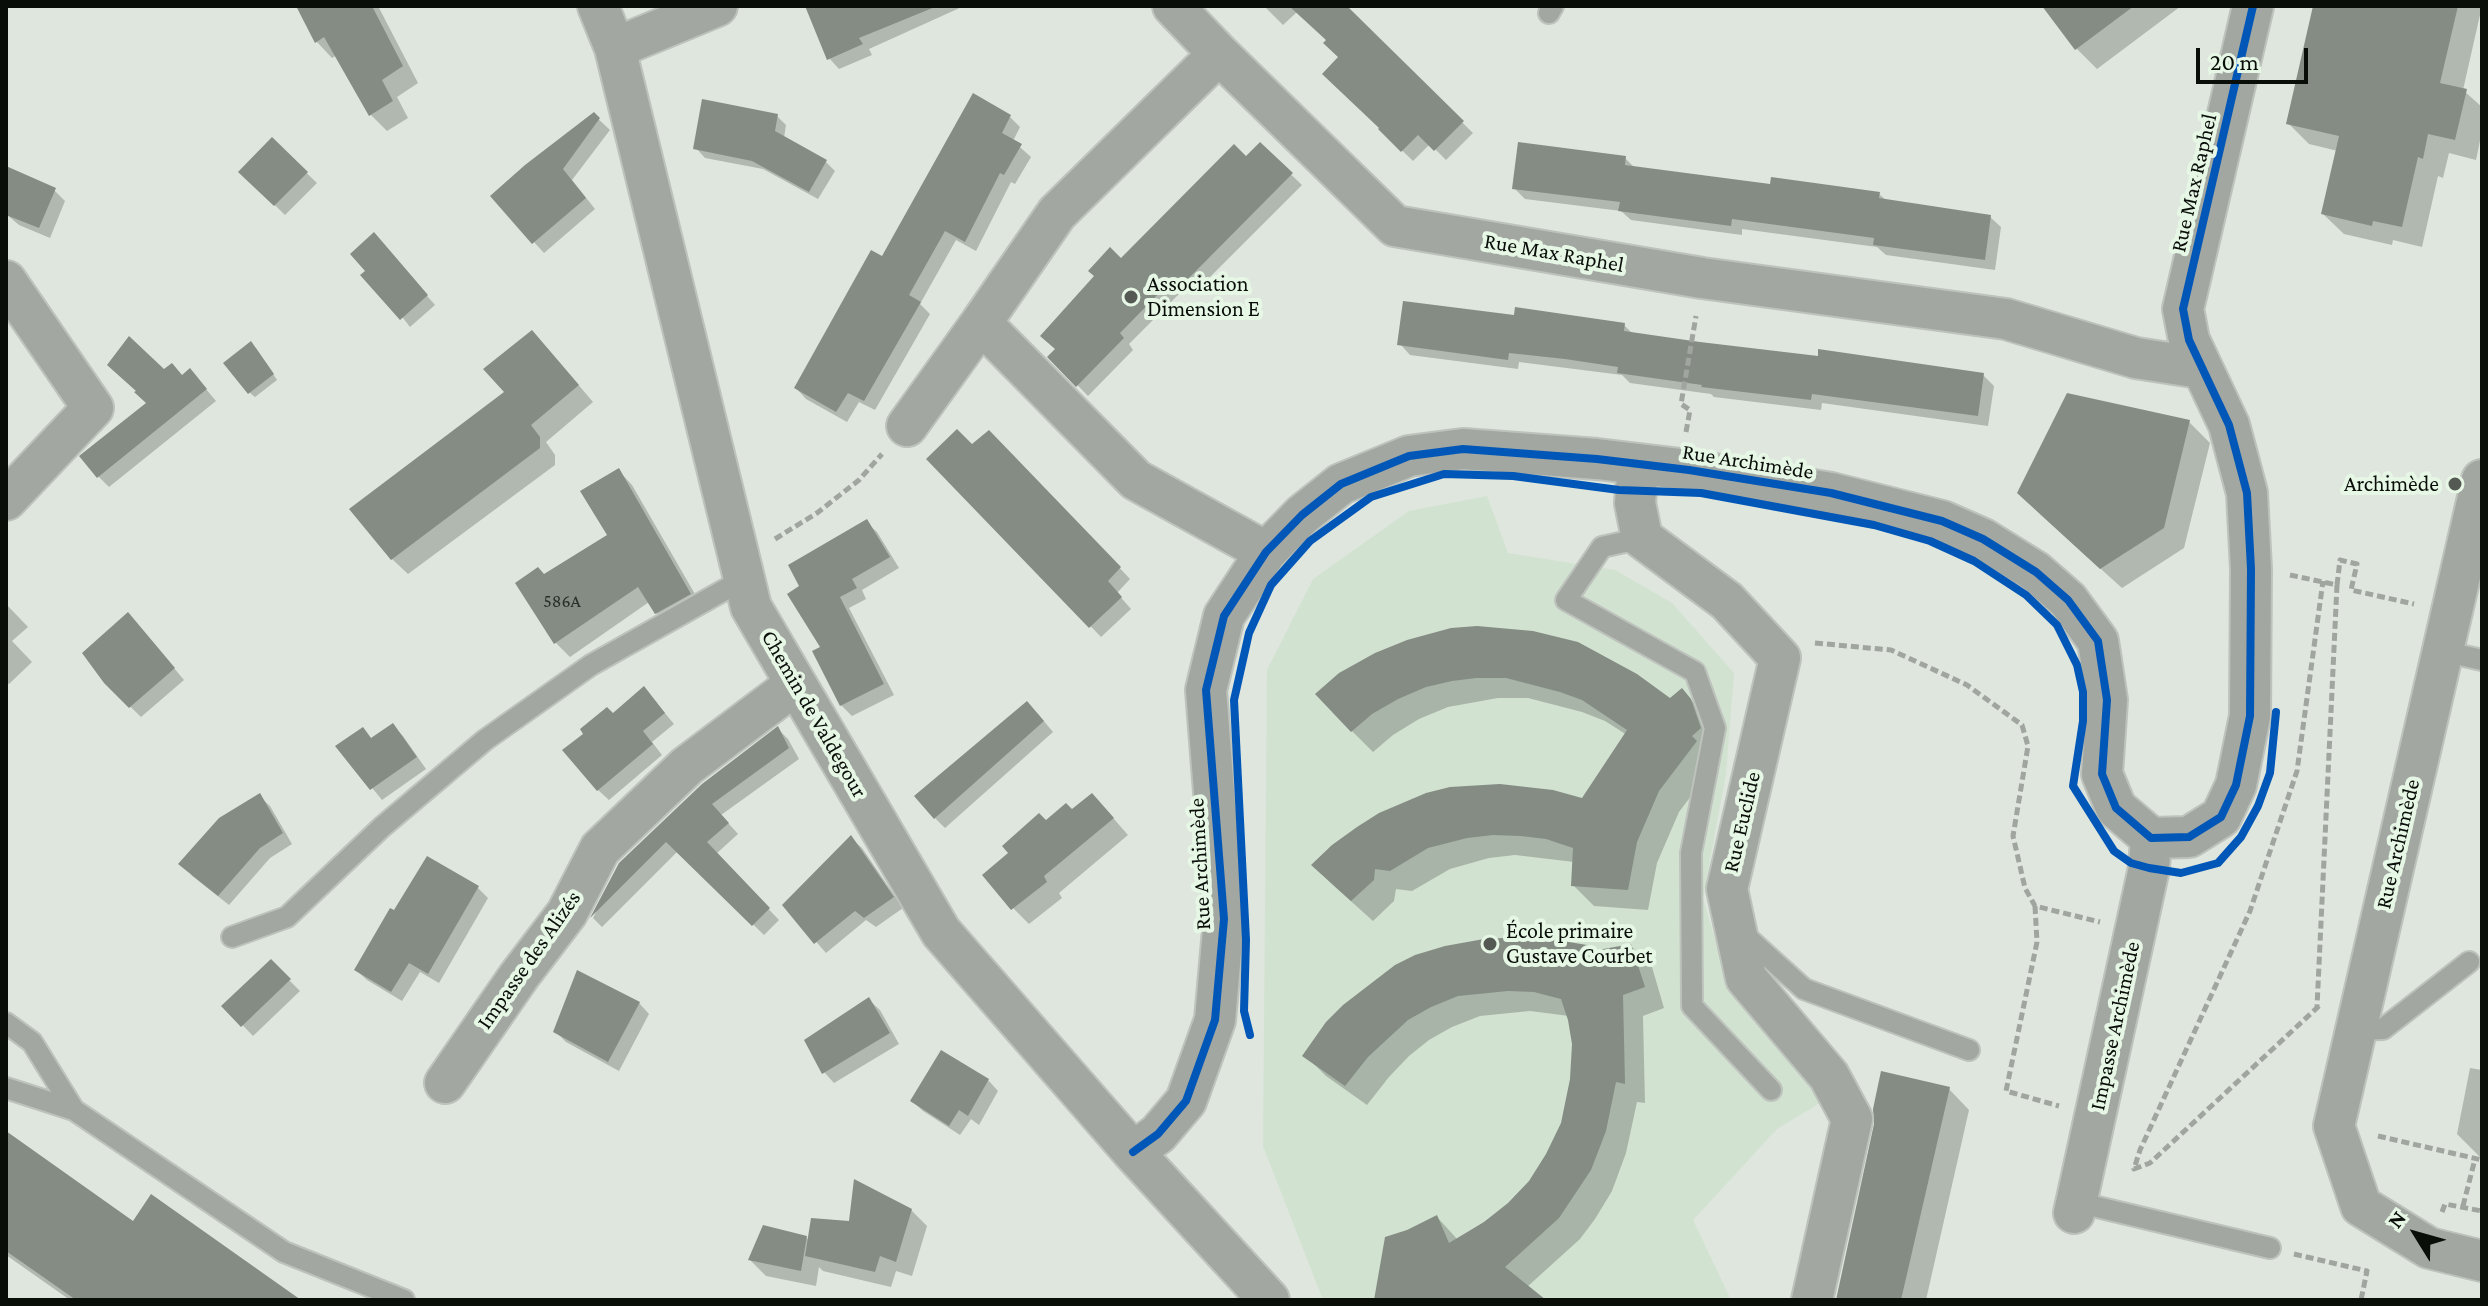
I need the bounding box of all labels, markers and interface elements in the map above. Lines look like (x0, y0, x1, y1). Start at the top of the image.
scale bar (2200, 32, 2312, 82)
text: 20 m (2210, 48, 2259, 75)
street label: Rue Max Raphel (2165, 111, 2223, 255)
street label: Rue Max Raphel (1482, 228, 1626, 278)
place label: Association Dimension E (1147, 271, 1260, 322)
marker: Association Dimension E (1122, 288, 1140, 306)
street label: Rue Archimède (1681, 439, 1815, 485)
place label: Archimède (2344, 471, 2439, 497)
marker: Archimède (2446, 475, 2464, 493)
house number: 586A (543, 590, 581, 612)
street label: Chemin de Valdegour (755, 626, 873, 802)
street label: Rue Euclide (1718, 769, 1766, 875)
street label: Rue Archimède (2370, 777, 2426, 911)
street label: Rue Archimède (1183, 797, 1217, 931)
street label: Impasse des Alizés (471, 886, 587, 1034)
place label: École primaire Gustave Courbet (1506, 918, 1653, 970)
marker: École primaire Gustave Courbet (1481, 935, 1499, 953)
street label: Impasse Archimède (2084, 939, 2146, 1113)
north arrow (2376, 1194, 2456, 1274)
text: N (2382, 1206, 2411, 1233)

